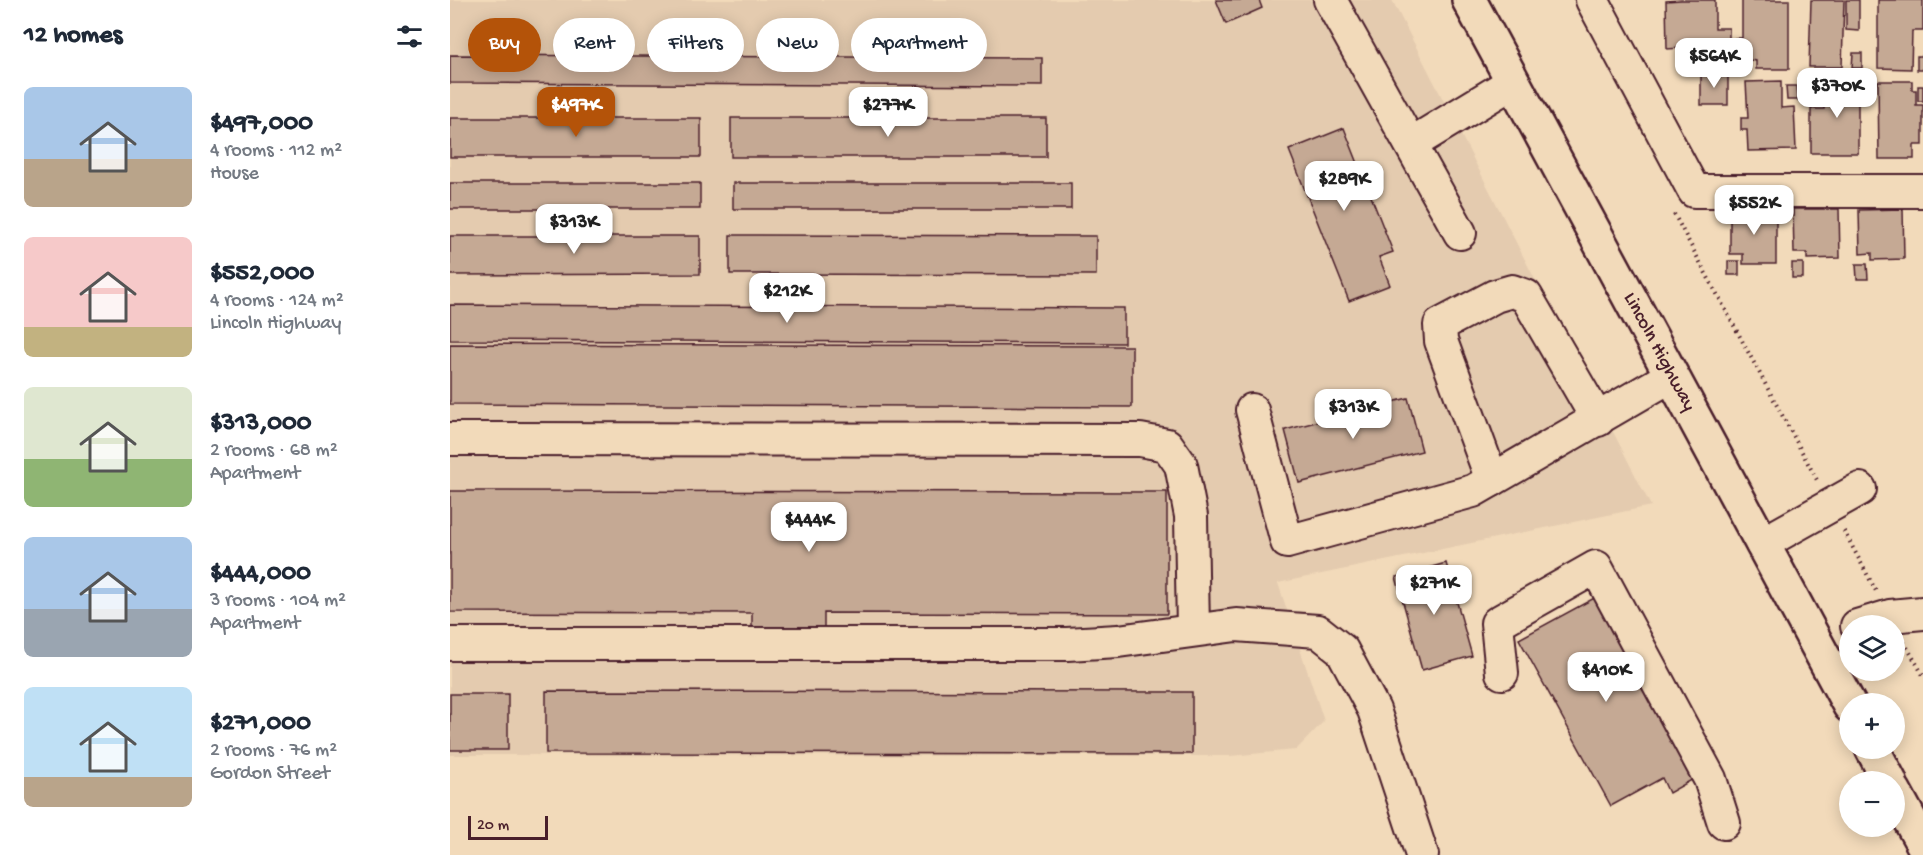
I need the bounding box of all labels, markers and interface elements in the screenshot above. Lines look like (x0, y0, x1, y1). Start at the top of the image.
chip: Buy (468, 18, 541, 72)
chip: Rent (553, 18, 635, 72)
chip: Filters (647, 18, 744, 72)
chip: New (756, 18, 839, 72)
chip: Apartment (851, 18, 987, 72)
icon: filters (393, 20, 426, 53)
text: 12 homes (24, 21, 122, 52)
pin: $564K (1672, 38, 1756, 89)
text: $564K (1689, 46, 1739, 69)
pin: $370K (1795, 68, 1879, 119)
text: $370K (1811, 76, 1863, 99)
pin: $497K (534, 87, 618, 138)
pin: $277K (846, 87, 930, 138)
text: $497K (551, 95, 601, 118)
text: $277K (863, 95, 913, 118)
text: $497,000 (210, 109, 313, 140)
icon: home (72, 111, 144, 183)
text: 4 rooms · 112 m² (210, 140, 342, 163)
pin: $289K (1302, 161, 1386, 212)
text: House (210, 163, 259, 186)
text: $289K (1319, 169, 1369, 192)
pin: $552K (1712, 185, 1796, 236)
text: $552K (1729, 193, 1779, 216)
pin: $313K (532, 204, 616, 255)
text: $313K (550, 212, 598, 235)
text: $552,000 (210, 259, 314, 290)
icon: home (72, 261, 144, 333)
pin: $212K (745, 273, 829, 324)
text: $212K (763, 281, 811, 304)
street label: Lincoln Highway (1618, 289, 1700, 415)
text: 4 rooms · 124 m² (210, 290, 344, 313)
text: Lincoln Highway (210, 313, 341, 336)
pin: $313K (1311, 389, 1395, 440)
text: $313K (1329, 397, 1377, 420)
text: $313,000 (210, 409, 312, 440)
icon: home (72, 411, 144, 483)
text: 2 rooms · 68 m² (210, 440, 338, 463)
text: Apartment (210, 463, 300, 486)
pin: $444K (767, 502, 851, 553)
text: $444K (785, 510, 833, 533)
text: $444,000 (210, 559, 311, 590)
icon: home (72, 561, 144, 633)
pin: $271K (1392, 565, 1476, 616)
text: $271K (1410, 573, 1458, 596)
text: 3 rooms · 104 m² (210, 590, 346, 613)
text: Apartment (210, 613, 300, 636)
map controls (1839, 615, 1905, 837)
button: layers (1839, 615, 1905, 681)
pin: $410K (1564, 652, 1648, 703)
text: $410K (1582, 660, 1630, 683)
button: + (1839, 693, 1905, 759)
text: $271,000 (210, 709, 311, 740)
icon: home (72, 711, 144, 783)
text: 2 rooms · 76 m² (210, 740, 337, 763)
text: Gordon Street (210, 763, 330, 786)
button: − (1839, 771, 1905, 837)
scale bar (468, 813, 548, 840)
text: 20 m (477, 817, 509, 836)

